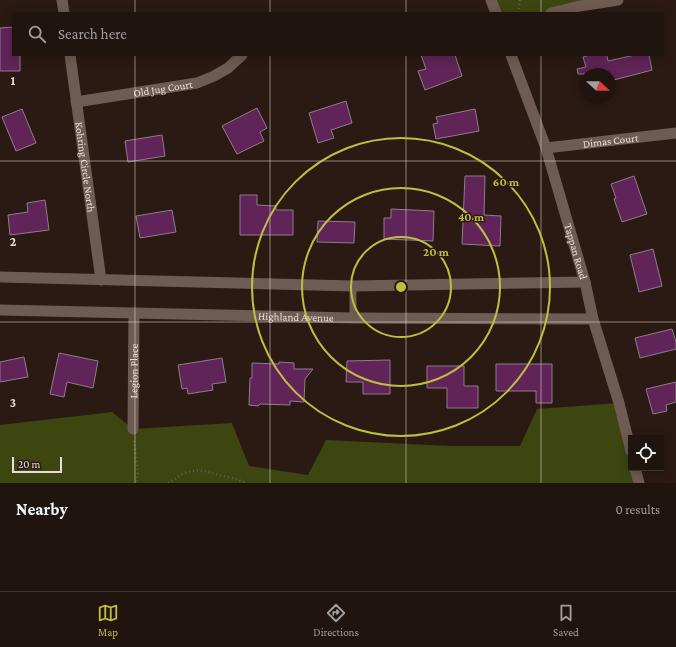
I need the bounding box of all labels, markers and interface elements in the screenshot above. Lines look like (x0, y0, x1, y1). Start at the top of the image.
search box (12, 12, 664, 56)
icon: search (26, 23, 48, 45)
text: Search here (58, 26, 127, 42)
north arrow (580, 68, 616, 104)
text: 1 (11, 73, 16, 88)
street label: Old Jug Court (132, 78, 194, 99)
street label: Kohring Circle North (73, 121, 98, 213)
street label: Dimas Court (582, 131, 639, 150)
text: 60 m (493, 175, 520, 189)
text: 40 m (458, 210, 485, 224)
street label: Tappan Road (562, 222, 590, 281)
text: 2 (10, 234, 17, 249)
text: 20 m (423, 245, 450, 259)
centre of rings (394, 280, 408, 294)
street label: Highland Avenue (258, 310, 334, 324)
street label: Legion Place (127, 343, 140, 398)
text: 3 (10, 395, 16, 410)
map controls (628, 435, 664, 471)
button: locate (628, 435, 664, 471)
scale bar (12, 455, 62, 474)
text: 20 m (18, 458, 40, 470)
text: Nearby (16, 500, 68, 519)
text: 0 results (615, 502, 660, 517)
tab: Map (97, 602, 119, 638)
tab: Directions (313, 602, 359, 638)
tab: Saved (553, 602, 579, 638)

